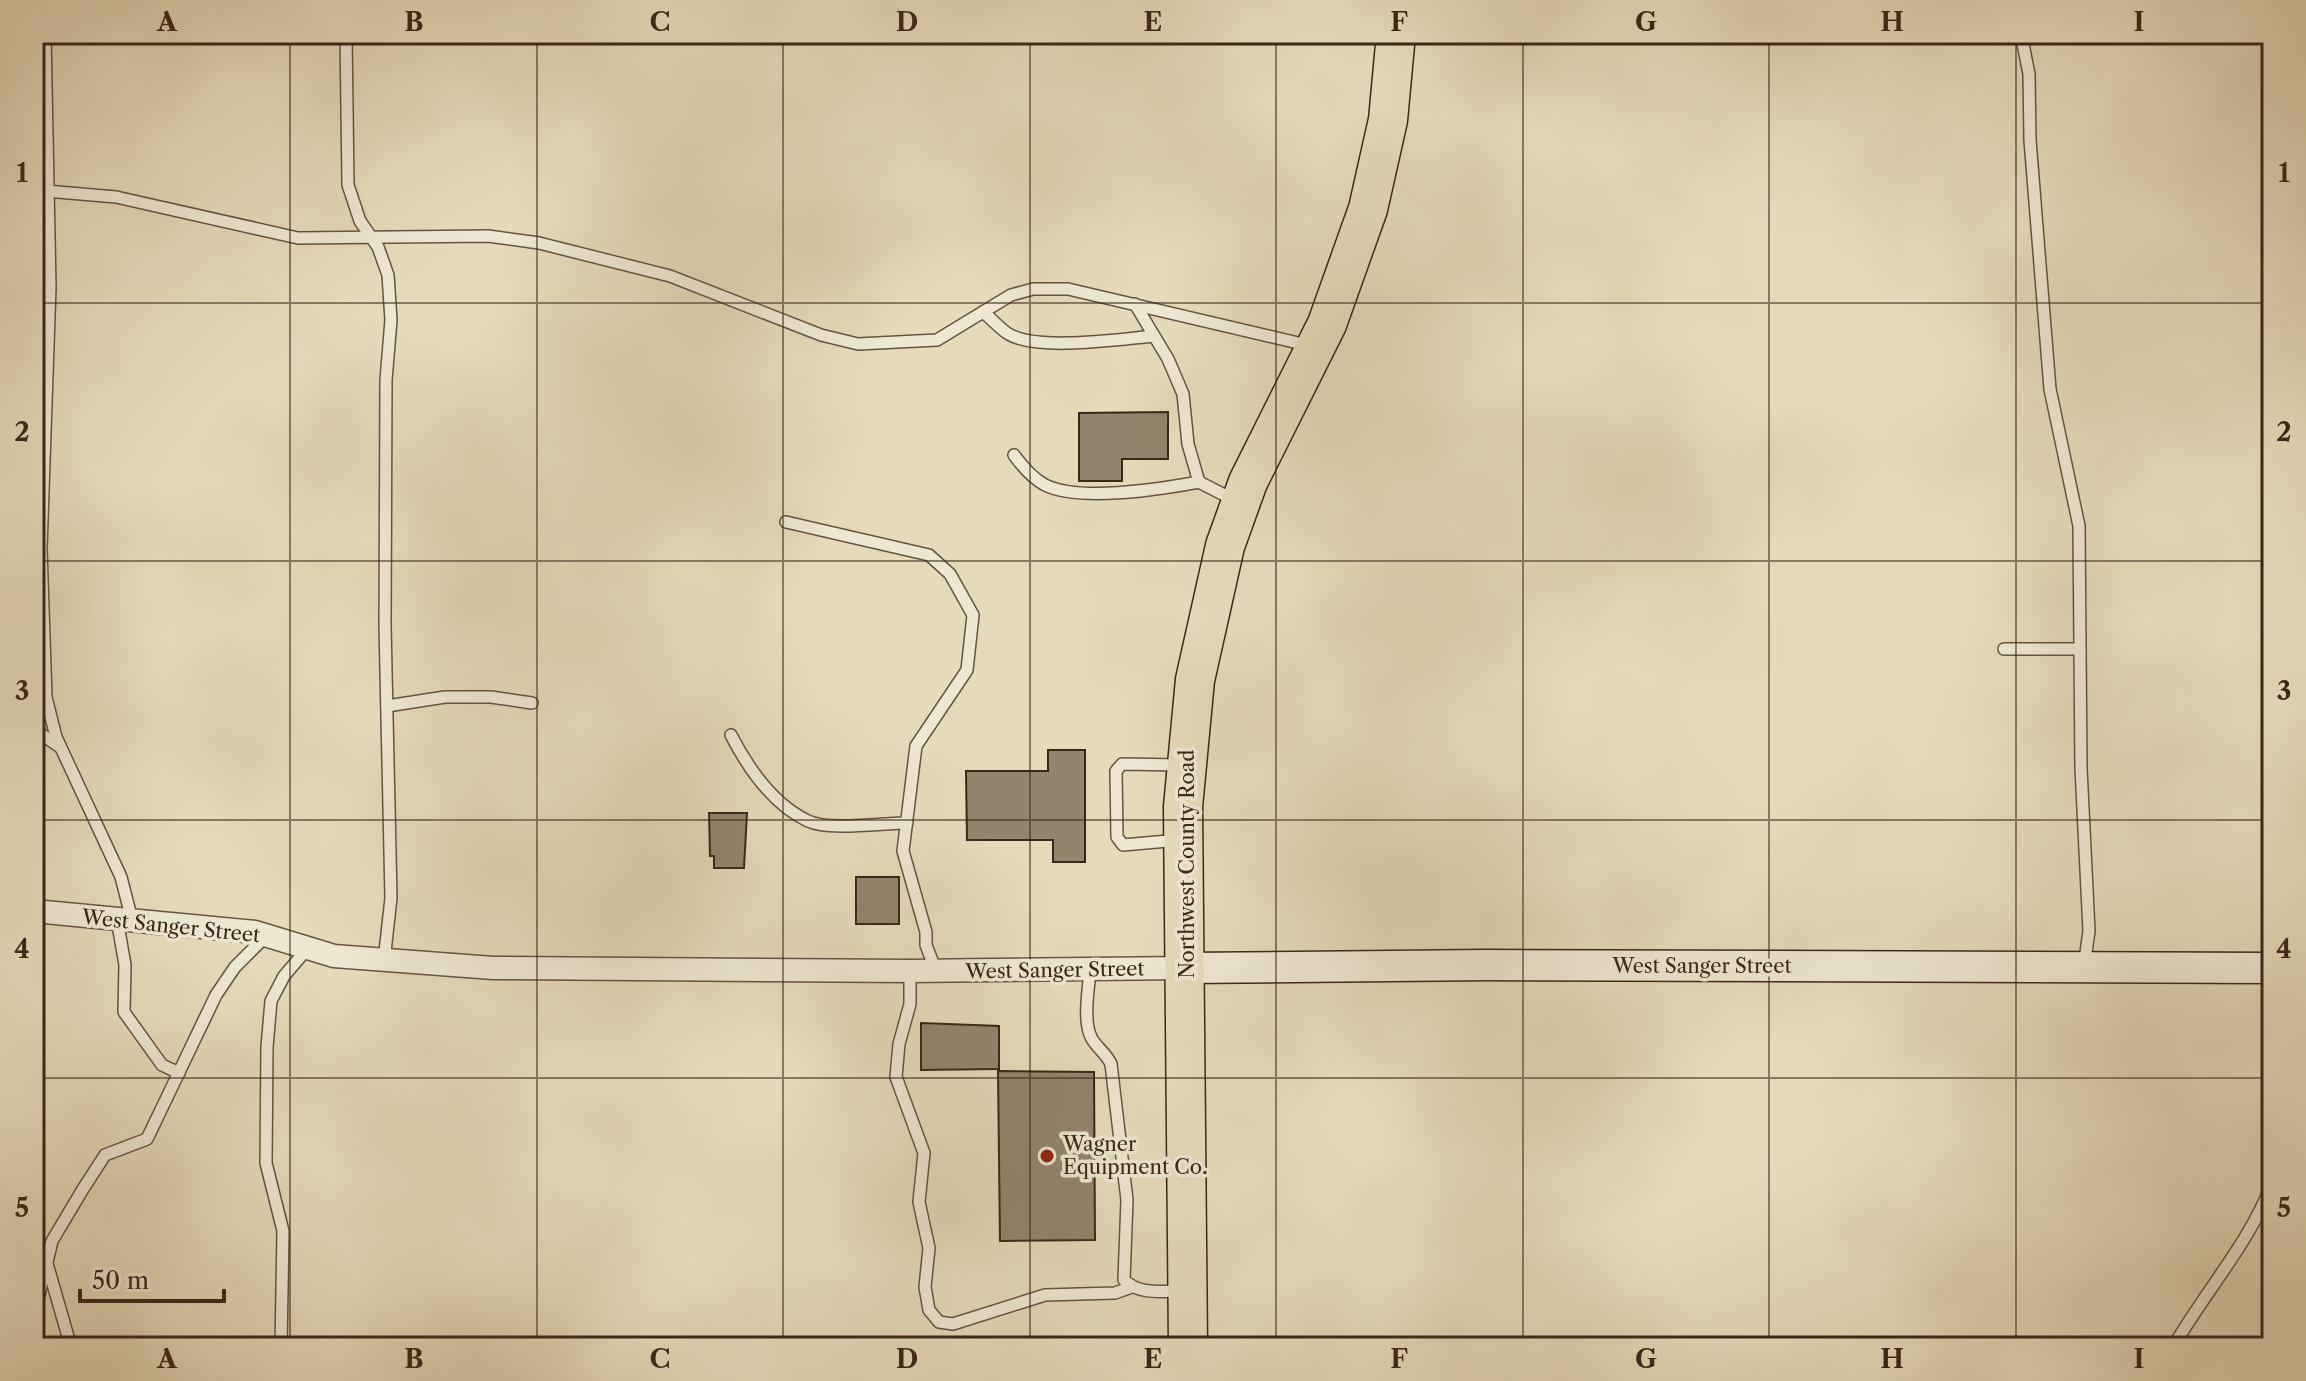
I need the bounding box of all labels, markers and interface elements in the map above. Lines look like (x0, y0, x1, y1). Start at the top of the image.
text: A (156, 6, 178, 38)
text: B (404, 6, 424, 38)
text: C (650, 6, 670, 38)
text: D (896, 6, 918, 38)
text: E (1144, 6, 1162, 38)
text: F (1390, 6, 1408, 38)
text: G (1635, 6, 1657, 38)
text: H (1880, 6, 1904, 38)
text: I (2134, 6, 2144, 38)
text: 1 (16, 157, 28, 189)
text: 1 (2278, 157, 2290, 189)
text: 2 (14, 416, 30, 448)
text: 2 (2276, 416, 2292, 448)
text: 3 (15, 675, 29, 707)
text: 3 (2277, 675, 2291, 707)
street label: Northwest County Road (1175, 750, 1199, 978)
street label: West Sanger Street (80, 905, 261, 947)
text: 4 (14, 933, 30, 965)
text: 4 (2276, 933, 2292, 965)
street label: West Sanger Street (1611, 954, 1792, 978)
street label: West Sanger Street (964, 956, 1145, 984)
place label: Wagner Equipment Co. (1062, 1132, 1207, 1179)
marker: Wagner Equipment Co. (1038, 1147, 1056, 1165)
text: 5 (15, 1192, 29, 1224)
text: 5 (2277, 1192, 2291, 1224)
scale bar (80, 1253, 224, 1303)
text: 50 m (92, 1266, 149, 1295)
text: A (156, 1343, 178, 1375)
text: B (404, 1343, 424, 1375)
text: C (650, 1343, 670, 1375)
text: D (896, 1343, 918, 1375)
text: E (1144, 1343, 1162, 1375)
text: F (1390, 1343, 1408, 1375)
text: G (1635, 1343, 1657, 1375)
text: H (1880, 1343, 1904, 1375)
text: I (2134, 1343, 2144, 1375)

